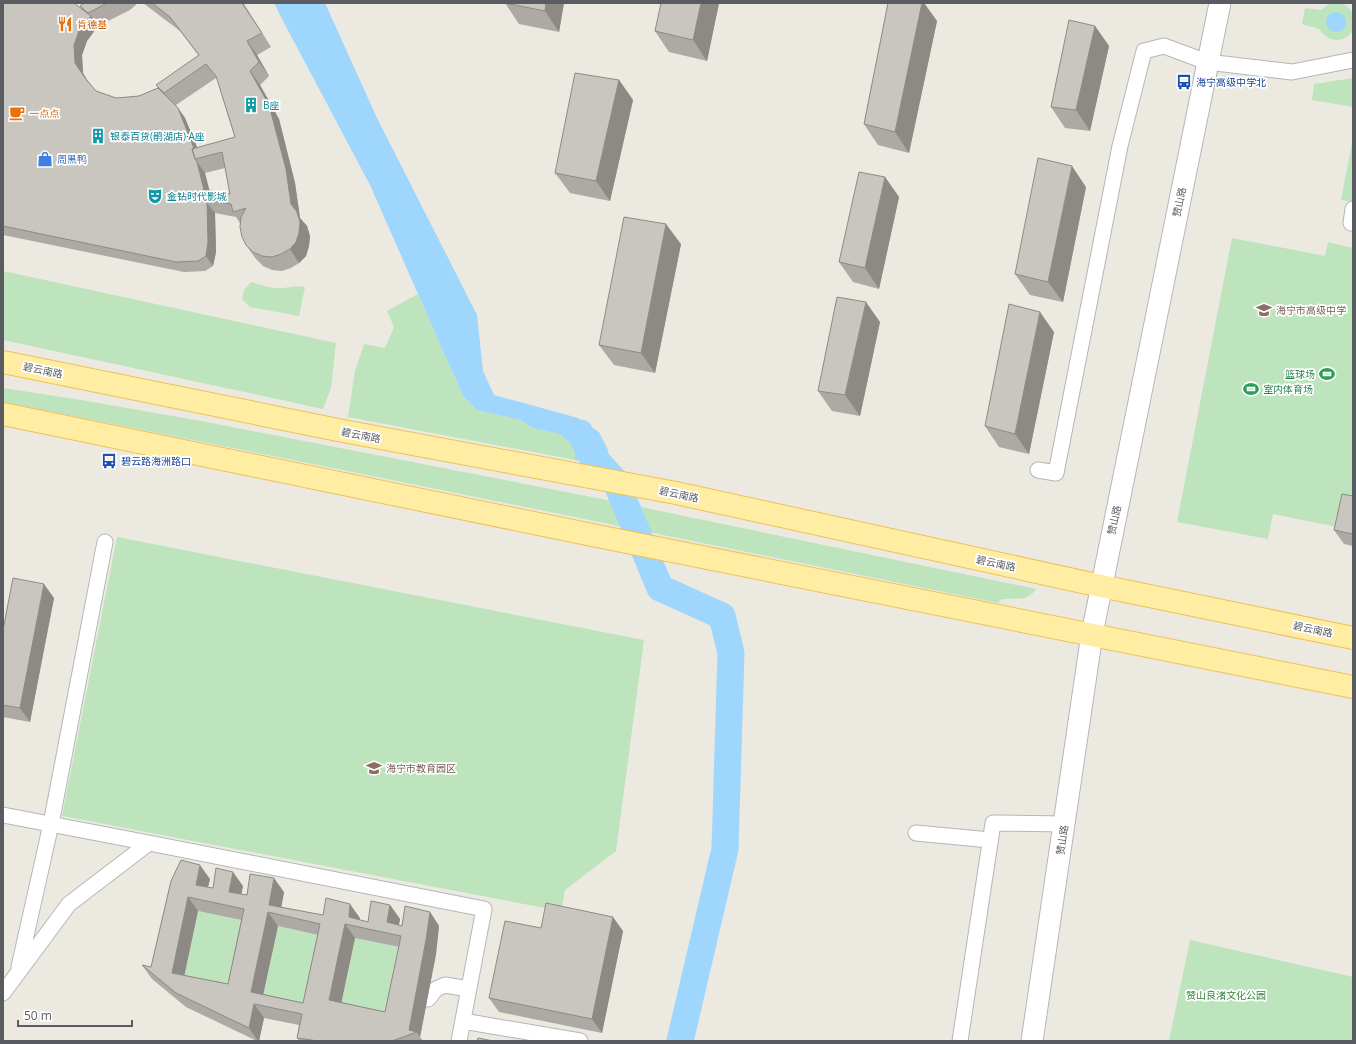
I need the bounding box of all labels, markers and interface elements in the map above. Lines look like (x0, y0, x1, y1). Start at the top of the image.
restaurant icon: 肯德基 (56, 15, 74, 33)
place label: 肯德基 (77, 17, 107, 31)
bus stop icon: 海宁高级中学北 (1175, 73, 1193, 91)
place label: 海宁高级中学北 (1196, 75, 1266, 89)
building icon: B座 (242, 96, 260, 114)
place label: B座 (263, 98, 279, 112)
cafe icon: 一点点 (8, 104, 26, 122)
place label: 一点点 (29, 106, 59, 120)
building icon: 银泰百货(鹃湖店)·A座 (89, 127, 107, 145)
place label: 银泰百货(鹃湖店)·A座 (110, 129, 205, 143)
shop icon: 周黑鸭 (36, 150, 54, 168)
place label: 周黑鸭 (57, 152, 87, 166)
street label: 赞山路 (1169, 186, 1189, 218)
theatre icon: 金钻时代影城 (146, 187, 164, 205)
place label: 金钻时代影城 (167, 189, 227, 203)
school or university icon: 海宁市高级中学 (1255, 301, 1273, 319)
place label: 海宁市高级中学 (1276, 303, 1346, 317)
street label: 碧云南路 (22, 359, 64, 381)
sports icon: 篮球场 (1318, 365, 1336, 383)
place label: 篮球场 (1285, 367, 1315, 381)
sports icon: 室内体育场 (1242, 380, 1260, 398)
place label: 室内体育场 (1263, 382, 1313, 396)
street label: 碧云南路 (340, 424, 382, 446)
bus stop icon: 碧云路海洲路口 (100, 452, 118, 470)
place label: 碧云路海洲路口 (121, 454, 191, 468)
street label: 碧云南路 (658, 483, 700, 505)
street label: 赞山路 (1104, 504, 1124, 536)
street label: 碧云南路 (975, 552, 1017, 574)
street label: 碧云南路 (1292, 618, 1334, 640)
school or university icon: 海宁市教育园区 (365, 759, 383, 777)
place label: 海宁市教育园区 (386, 761, 456, 775)
street label: 赞山路 (1053, 824, 1071, 856)
park label: 赞山良渚文化公园 (1186, 988, 1266, 1002)
scale bar (18, 1002, 132, 1028)
text: 50 m (24, 1007, 52, 1024)

